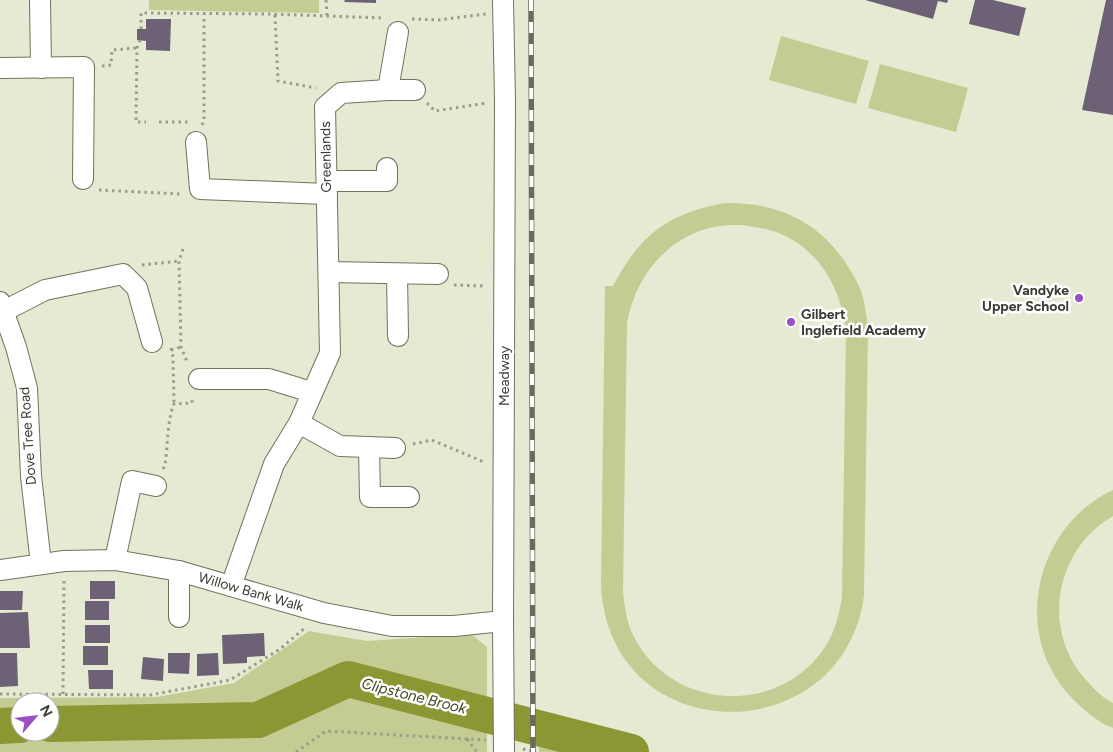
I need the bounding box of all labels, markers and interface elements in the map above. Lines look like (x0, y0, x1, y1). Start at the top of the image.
street label: Greenlands (317, 121, 335, 193)
place label: Vandyke Upper School (982, 282, 1069, 315)
marker: Vandyke Upper School (1073, 292, 1085, 304)
place label: Gilbert Inglefield Academy (801, 306, 927, 339)
marker: Gilbert Inglefield Academy (785, 316, 797, 328)
street label: Meadway (496, 345, 513, 406)
street label: Dove Tree Road (16, 386, 40, 486)
street label: Willow Bank Walk (196, 569, 306, 615)
water label: Clipstone Brook (360, 674, 469, 718)
north arrow (10, 692, 60, 742)
text: N (36, 702, 56, 720)

